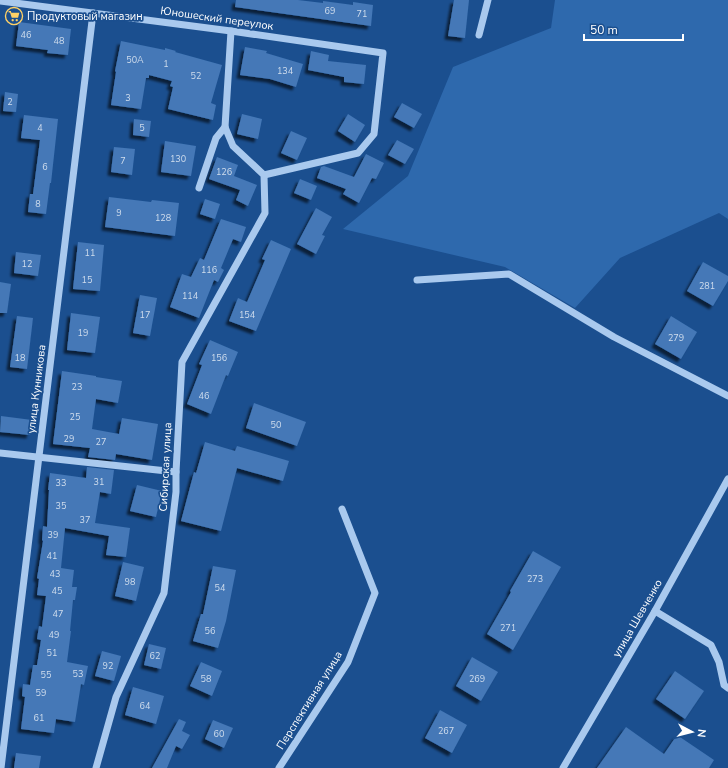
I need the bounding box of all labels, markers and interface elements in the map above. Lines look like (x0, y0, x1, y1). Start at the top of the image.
street label: Юношеский переулок (160, 3, 275, 34)
house number: 69 (325, 5, 335, 17)
supermarket icon: Продуктовый магазин (4, 6, 24, 26)
house number: 71 (357, 8, 367, 20)
place label: Продуктовый магазин (27, 9, 143, 24)
scale bar (584, 16, 683, 42)
text: 50 m (590, 22, 618, 38)
house number: 46 (21, 29, 31, 41)
house number: 48 (54, 35, 64, 47)
house number: 50А (126, 54, 144, 66)
house number: 1 (163, 58, 169, 70)
house number: 134 (277, 65, 294, 77)
house number: 52 (191, 70, 201, 82)
house number: 3 (125, 92, 131, 104)
house number: 2 (7, 96, 13, 108)
house number: 4 (37, 122, 43, 134)
house number: 5 (139, 122, 145, 134)
house number: 130 (170, 153, 186, 165)
house number: 7 (120, 155, 126, 167)
house number: 6 (42, 161, 48, 173)
house number: 126 (216, 166, 232, 178)
house number: 8 (35, 198, 41, 210)
house number: 9 (116, 207, 122, 219)
house number: 128 (155, 212, 171, 224)
house number: 11 (85, 247, 95, 259)
house number: 12 (22, 258, 32, 270)
house number: 116 (201, 264, 217, 276)
house number: 15 (82, 274, 92, 286)
house number: 281 (699, 280, 715, 292)
house number: 114 (182, 290, 199, 302)
house number: 17 (140, 309, 150, 321)
house number: 154 (239, 309, 256, 321)
house number: 19 (78, 327, 88, 339)
house number: 279 (668, 332, 684, 344)
street label: улица Кунникова (24, 344, 49, 434)
house number: 18 (15, 352, 25, 364)
house number: 156 (211, 352, 227, 364)
house number: 23 (72, 381, 82, 393)
house number: 46 (199, 390, 209, 402)
house number: 25 (70, 411, 80, 423)
house number: 50 (271, 419, 281, 431)
street label: Сибирская улица (156, 422, 175, 512)
house number: 29 (64, 433, 74, 445)
house number: 27 (96, 436, 106, 448)
house number: 31 (94, 476, 104, 488)
house number: 33 (56, 477, 66, 489)
house number: 35 (56, 500, 66, 512)
house number: 37 (80, 514, 90, 526)
house number: 39 (48, 529, 58, 541)
house number: 41 (47, 550, 57, 562)
house number: 43 (50, 568, 60, 580)
house number: 273 (527, 573, 543, 585)
house number: 98 (125, 576, 135, 588)
street label: улица Шевченко (609, 577, 666, 660)
house number: 54 (215, 582, 226, 594)
house number: 45 (52, 585, 62, 597)
house number: 47 (53, 608, 63, 620)
house number: 271 (500, 622, 516, 634)
house number: 56 (205, 625, 215, 637)
house number: 49 (49, 629, 59, 641)
house number: 51 (47, 647, 57, 659)
street label: Перспективная улица (273, 648, 346, 752)
house number: 62 (150, 650, 160, 662)
house number: 92 (103, 660, 113, 672)
house number: 53 (73, 668, 83, 680)
house number: 55 (41, 669, 51, 681)
house number: 58 (201, 673, 211, 685)
house number: 269 (469, 673, 485, 685)
house number: 59 (36, 687, 46, 699)
house number: 64 (140, 700, 151, 712)
house number: 61 (34, 712, 44, 724)
north arrow (672, 712, 712, 752)
house number: 267 (438, 725, 454, 737)
house number: 60 (214, 728, 224, 740)
text: N (693, 728, 709, 738)

